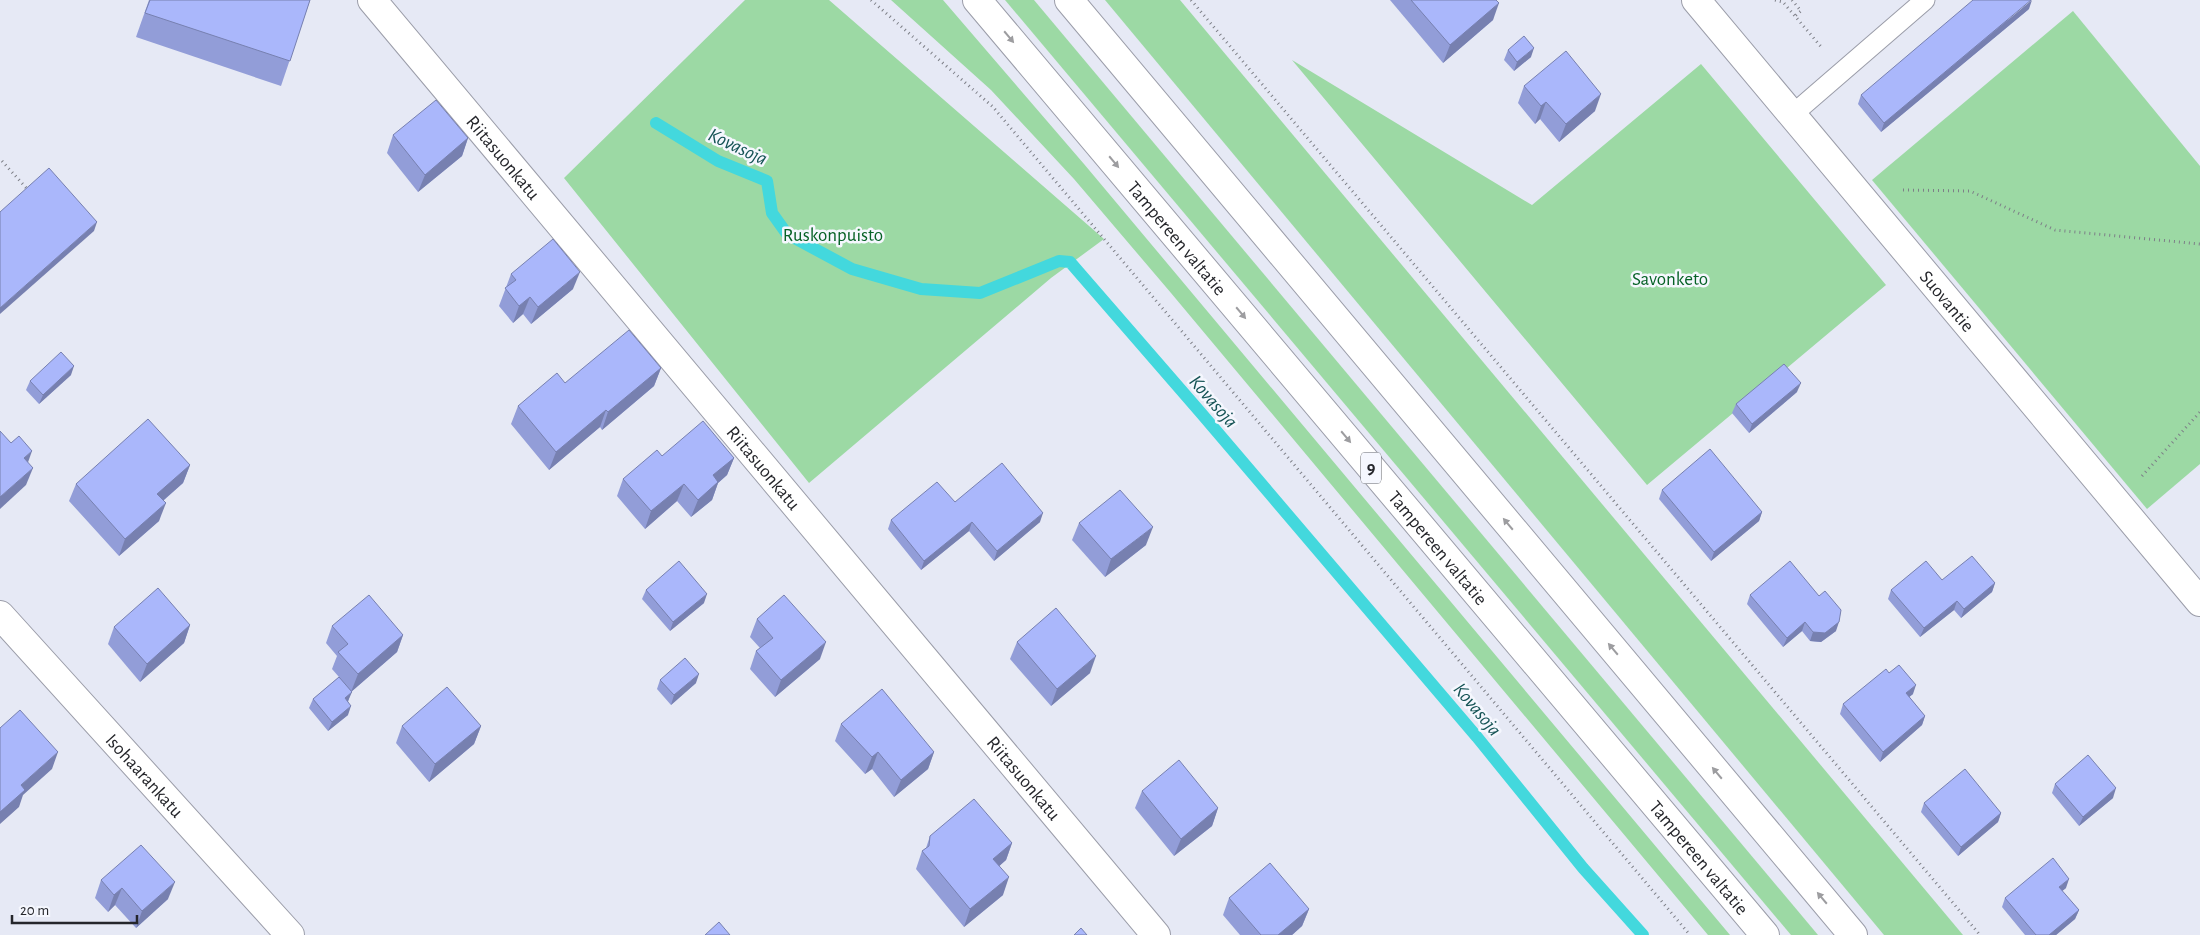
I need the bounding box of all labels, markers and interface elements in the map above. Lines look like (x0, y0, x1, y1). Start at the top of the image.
one-way arrow (1003, 31, 1014, 44)
street label: Riitasuonkatu (462, 112, 543, 204)
water label: Kovasoja (705, 125, 770, 169)
one-way arrow (1108, 155, 1119, 168)
street label: Tampereen valtatie (1123, 178, 1229, 299)
park label: Ruskonpuisto (783, 226, 883, 245)
street label: Suovantie (1916, 267, 1977, 336)
park label: Savonketo (1632, 270, 1708, 289)
one-way arrow (1235, 306, 1246, 319)
water label: Kovasoja (1185, 371, 1241, 432)
street label: Riitasuonkatu (722, 423, 803, 514)
one-way arrow (1340, 430, 1351, 443)
road number: 9 (1361, 452, 1381, 483)
street label: Tampereen valtatie (1384, 488, 1490, 609)
one-way arrow (1503, 518, 1514, 531)
one-way arrow (1607, 642, 1618, 655)
water label: Kovasoja (1449, 679, 1505, 740)
street label: Isohaarankatu (101, 731, 187, 822)
street label: Riitasuonkatu (983, 733, 1064, 825)
one-way arrow (1712, 767, 1723, 780)
street label: Tampereen valtatie (1645, 798, 1751, 919)
one-way arrow (1816, 891, 1827, 904)
scale bar (12, 892, 138, 924)
text: 20 m (20, 903, 49, 918)

